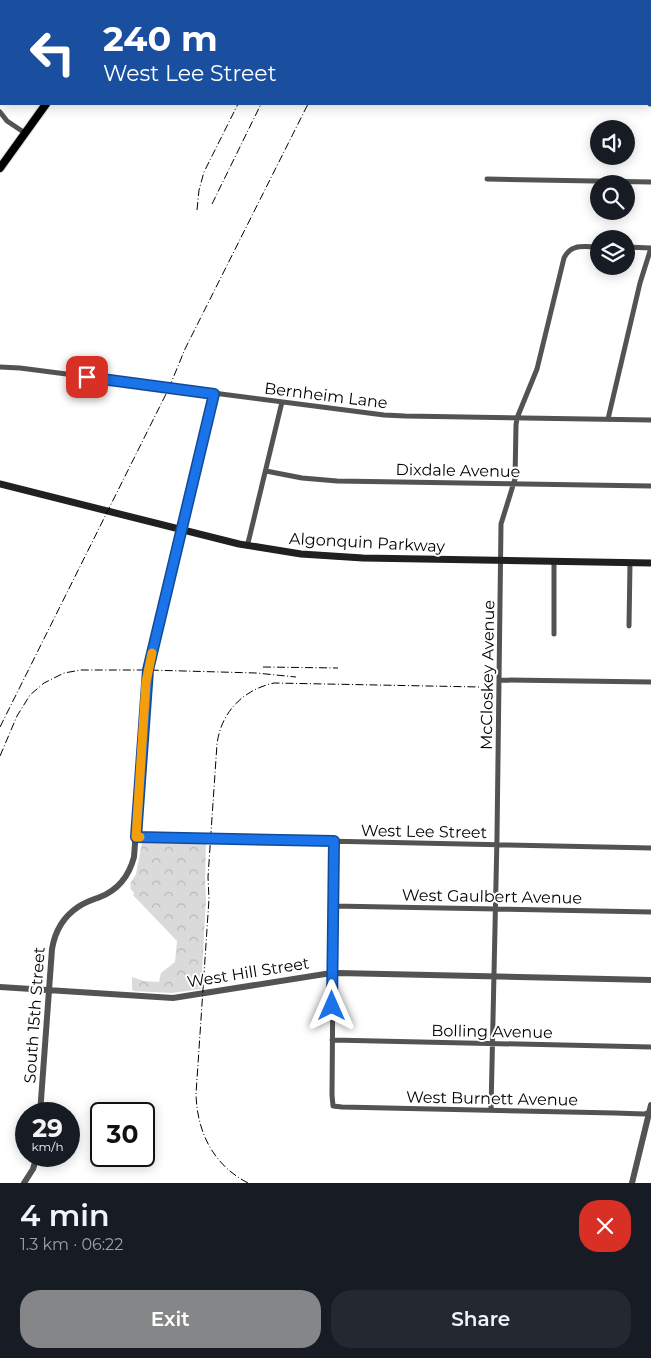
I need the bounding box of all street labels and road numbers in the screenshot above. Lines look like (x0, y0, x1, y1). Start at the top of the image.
street label: Bernheim Lane (263, 379, 389, 412)
street label: Dixdale Avenue (396, 460, 520, 481)
street label: Algonquin Parkway (288, 529, 446, 556)
street label: McCloskey Avenue (477, 600, 498, 750)
street label: West Lee Street (361, 821, 488, 842)
street label: West Gaulbert Avenue (402, 885, 582, 908)
street label: South 15th Street (20, 946, 49, 1084)
street label: West Hill Street (186, 953, 311, 992)
street label: Bolling Avenue (431, 1021, 553, 1042)
street label: West Burnett Avenue (406, 1088, 578, 1109)

